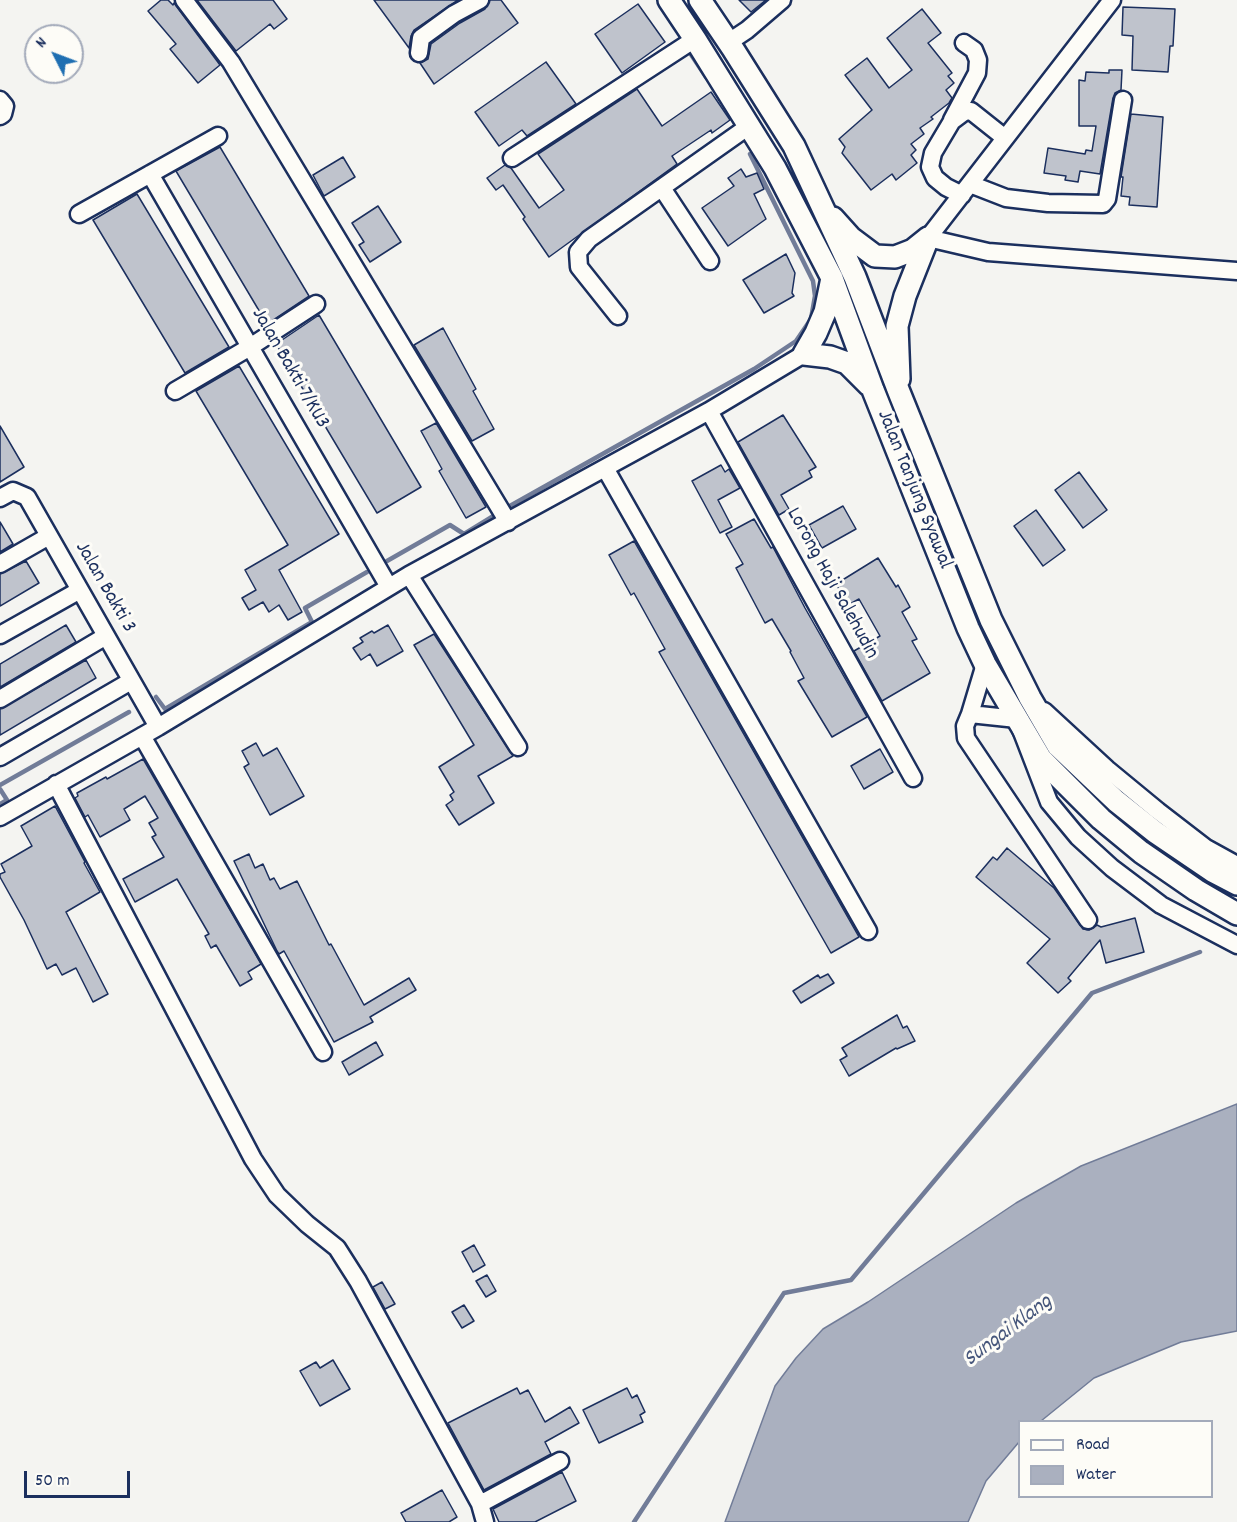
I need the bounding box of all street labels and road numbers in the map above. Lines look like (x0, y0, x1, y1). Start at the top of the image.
street label: Jalan Bakti 7/KU3 (244, 304, 334, 434)
street label: Jalan Tanjung Syawal (870, 407, 956, 573)
street label: Lorong Haji Salehudin (779, 504, 883, 664)
street label: Jalan Bakti 3 (68, 538, 140, 638)

